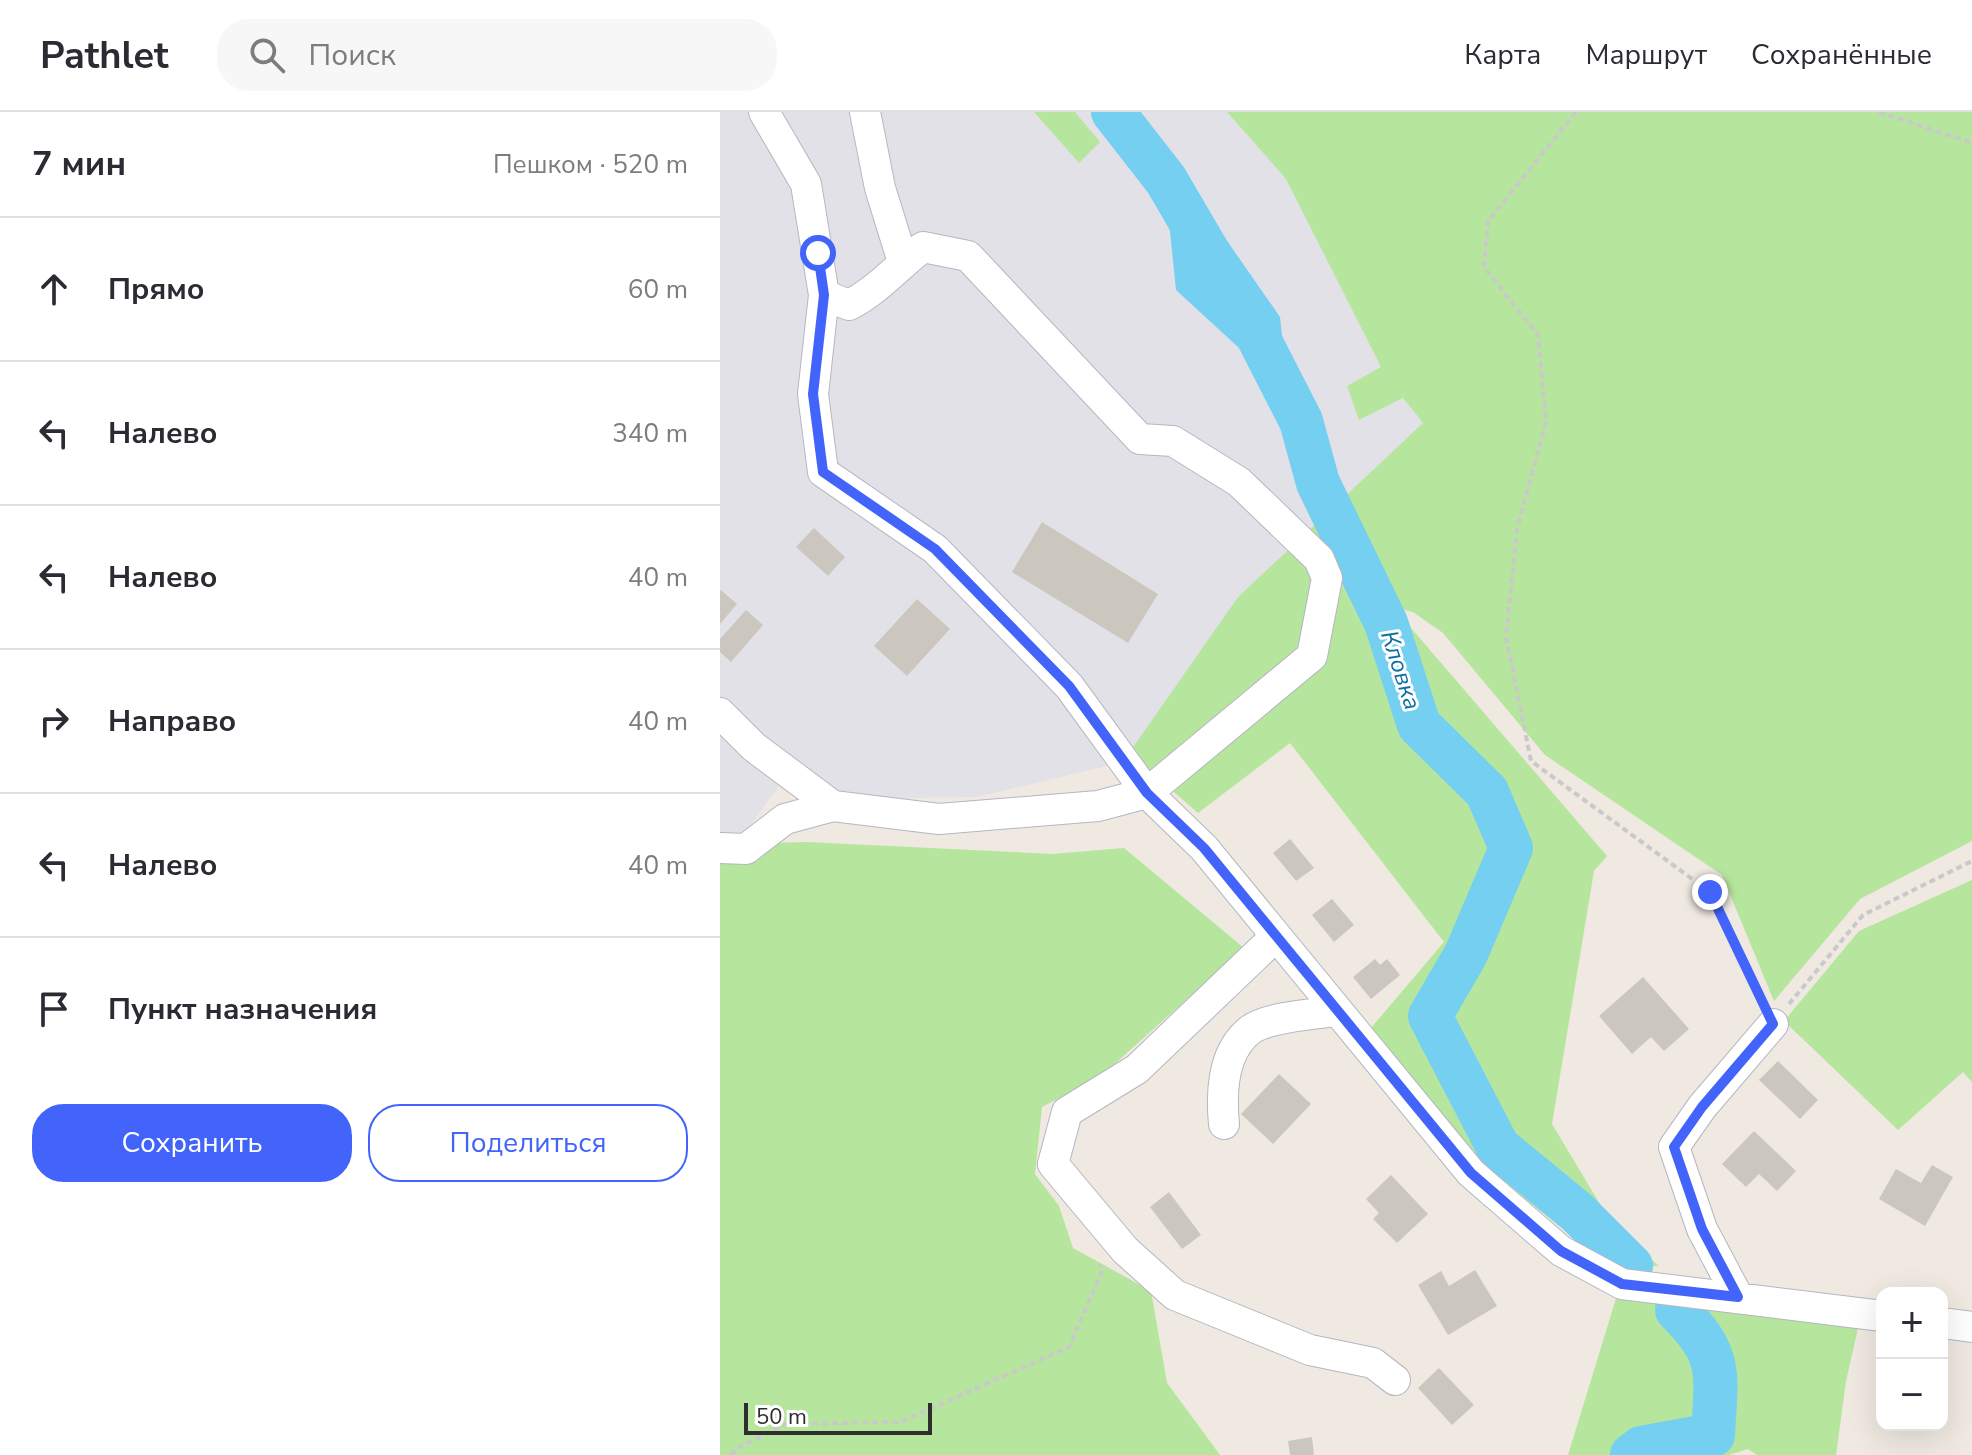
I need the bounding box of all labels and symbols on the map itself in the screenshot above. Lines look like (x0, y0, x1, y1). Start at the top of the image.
route start (800, 235, 836, 271)
water label: Кловка (1373, 626, 1429, 714)
route end (1692, 874, 1728, 910)
scale bar (744, 1399, 932, 1435)

